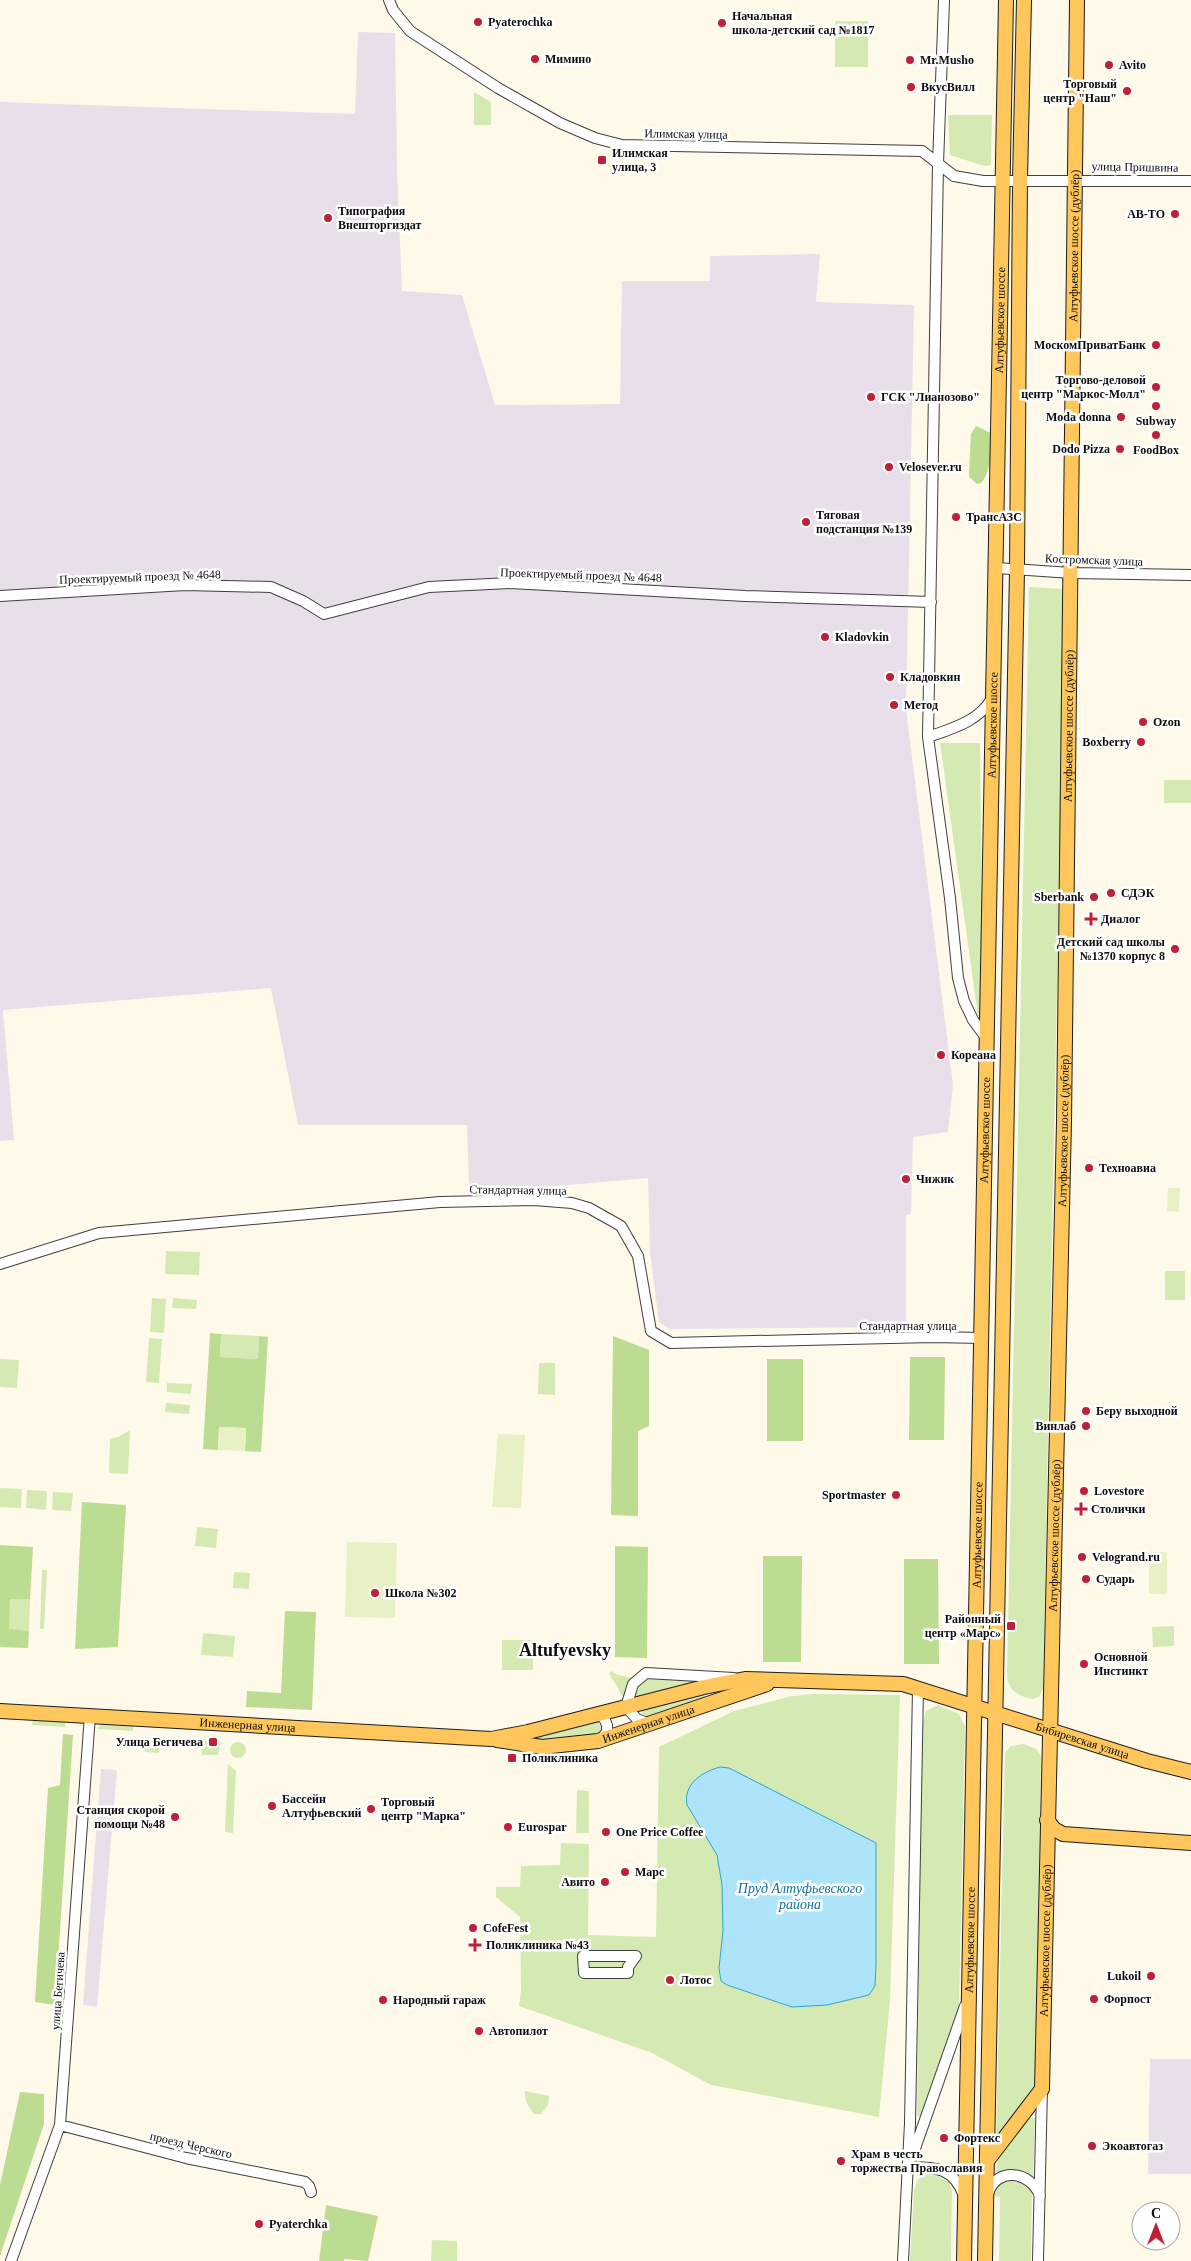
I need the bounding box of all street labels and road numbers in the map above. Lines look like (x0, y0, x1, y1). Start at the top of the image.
street label: Илимская улица (644, 126, 728, 142)
street label: улица Пришвина (1091, 159, 1179, 175)
street label: Алтуфьевское шоссе (дублёр) (1066, 170, 1082, 322)
street label: Алтуфьевское шоссе (992, 267, 1008, 374)
street label: Костромская улица (1045, 551, 1144, 569)
street label: Проектируемый проезд № 4648 (500, 565, 662, 585)
street label: Проектируемый проезд № 4648 (59, 567, 221, 587)
street label: Алтуфьевское шоссе (дублёр) (1061, 650, 1076, 802)
street label: Алтуфьевское шоссе (985, 672, 1001, 779)
street label: Алтуфьевское шоссе (дублёр) (1055, 1055, 1072, 1207)
street label: Алтуфьевское шоссе (977, 1077, 993, 1184)
street label: Стандартная улица (469, 1182, 567, 1198)
street label: Стандартная улица (859, 1319, 957, 1333)
street label: Алтуфьевское шоссе (дублёр) (1046, 1459, 1063, 1612)
street label: Алтуфьевское шоссе (969, 1482, 985, 1588)
street label: Инженерная улица (601, 1702, 697, 1746)
street label: Инженерная улица (199, 1715, 297, 1735)
street label: Бибиревская улица (1034, 1719, 1131, 1762)
street label: Алтуфьевское шоссе (дублёр) (1037, 1864, 1054, 2017)
street label: Алтуфьевское шоссе (962, 1887, 978, 1993)
street label: улица Бегичева (48, 1951, 68, 2031)
street label: проезд Черского (149, 2129, 233, 2161)

